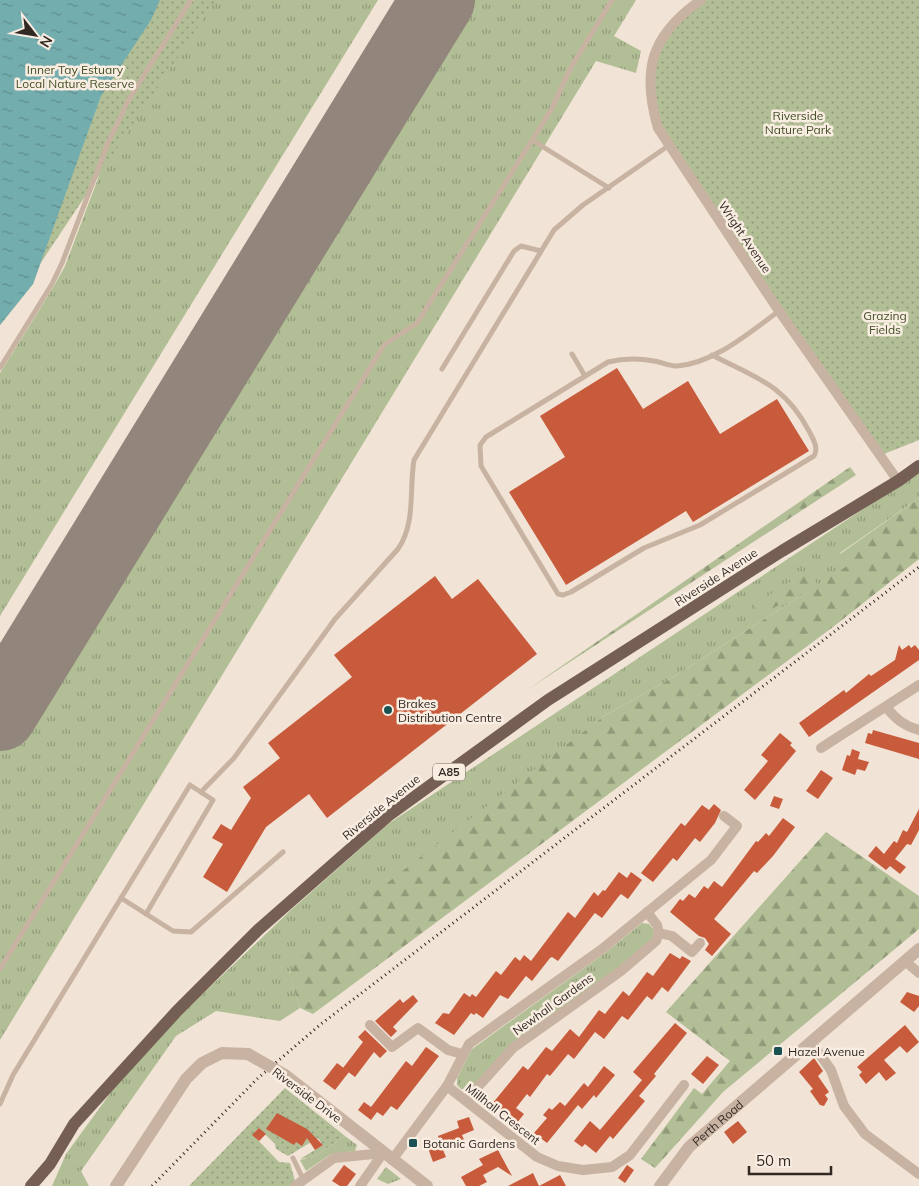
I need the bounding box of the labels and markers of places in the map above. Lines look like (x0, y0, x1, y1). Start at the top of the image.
place label: Brakes Distribution Centre (398, 696, 502, 725)
marker: Brakes Distribution Centre (382, 704, 394, 716)
place label: Hazel Avenue (788, 1044, 865, 1059)
marker: Hazel Avenue (772, 1045, 784, 1057)
place label: Botanic Gardens (423, 1136, 515, 1151)
marker: Botanic Gardens (407, 1137, 419, 1149)

